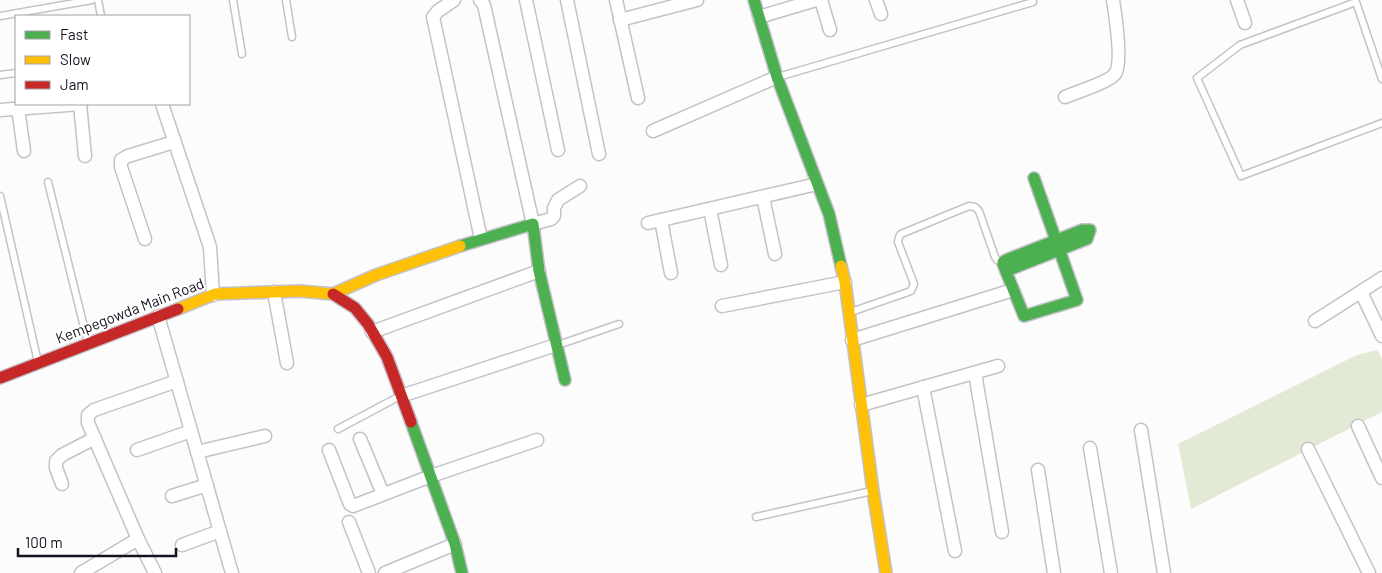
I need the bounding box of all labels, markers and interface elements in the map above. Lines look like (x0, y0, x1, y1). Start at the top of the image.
legend (15, 15, 190, 105)
text: Fast (60, 25, 88, 43)
text: Slow (60, 50, 91, 68)
text: Jam (60, 75, 89, 93)
street label: Kempegowda Main Road (53, 273, 206, 347)
scale bar (18, 526, 175, 558)
text: 100 m (25, 533, 63, 551)

